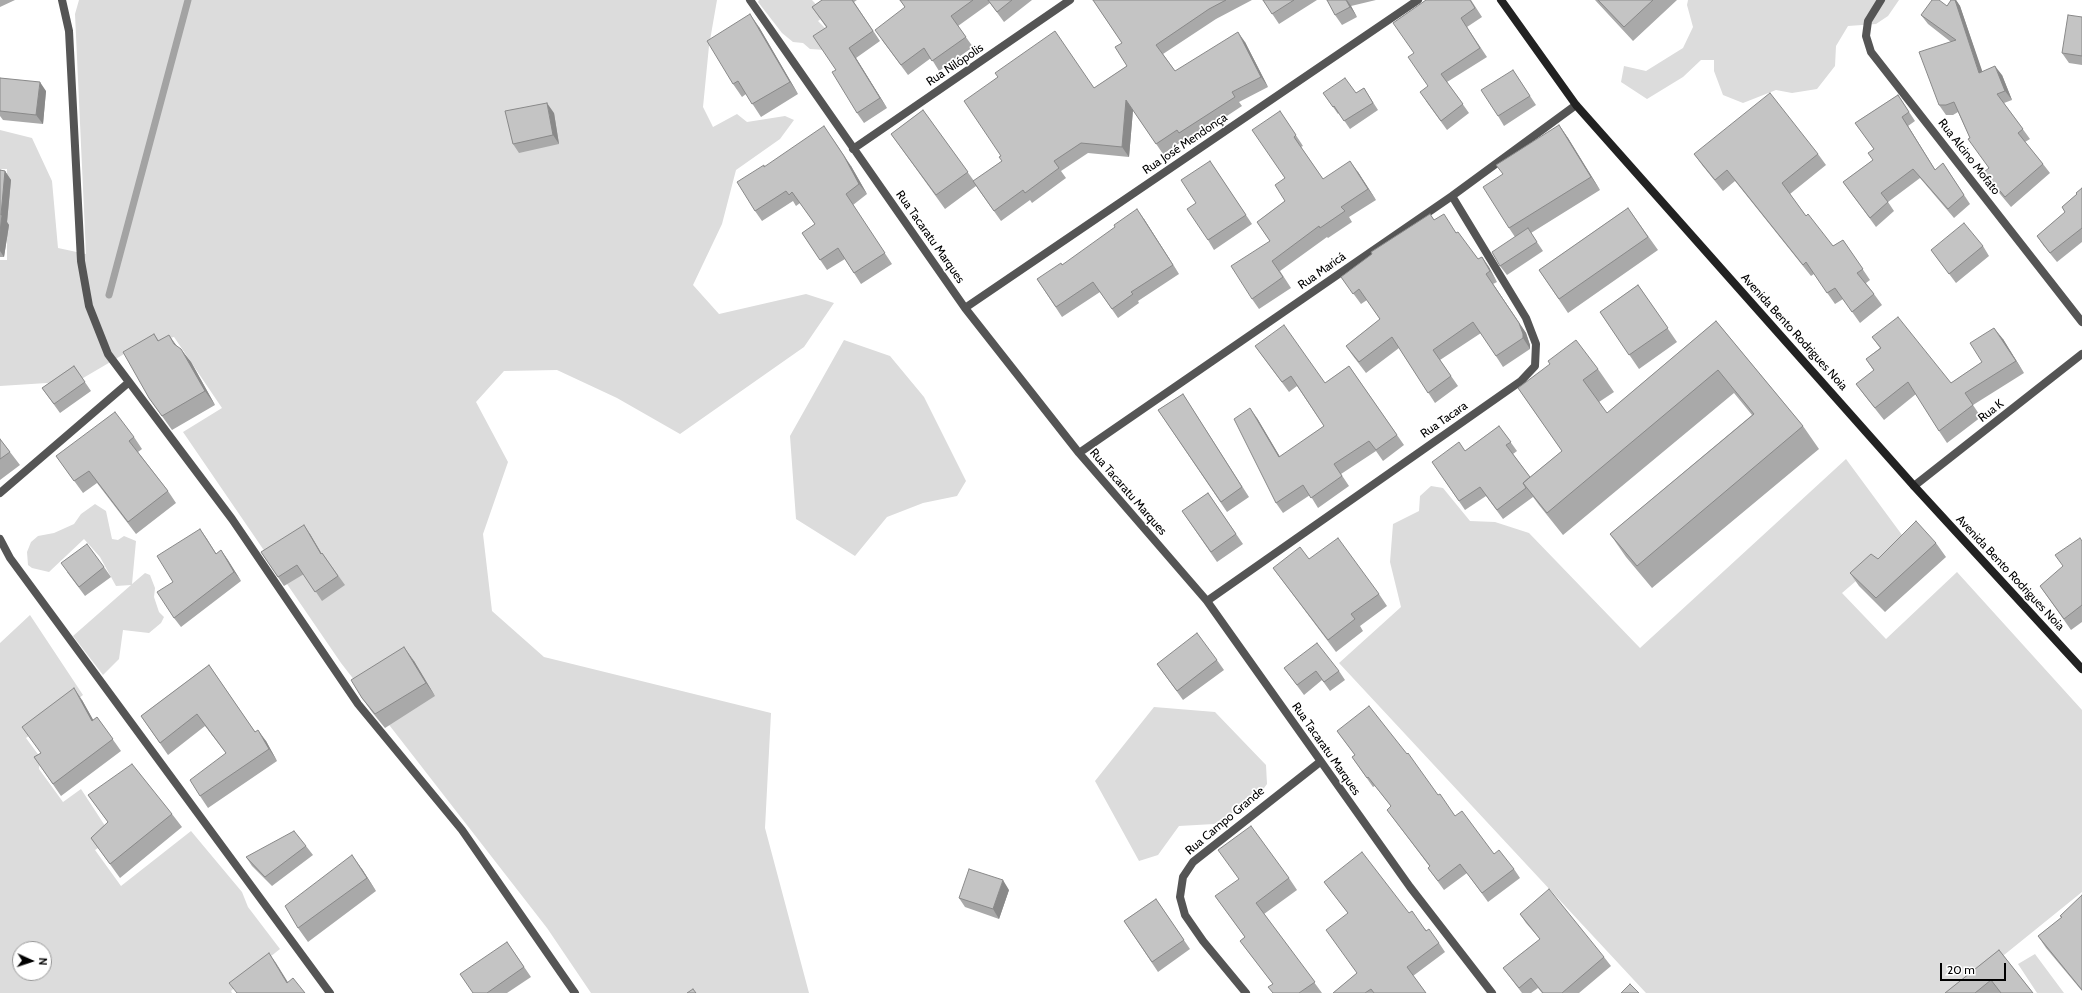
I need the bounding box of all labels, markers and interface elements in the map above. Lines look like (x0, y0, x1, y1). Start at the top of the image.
street label: Rua Nilópolis (924, 41, 986, 89)
street label: Rua José Mendonça (1140, 110, 1230, 178)
street label: Rua Alcino Mofato (1935, 116, 2003, 198)
street label: Rua Tacaratu Marques (893, 188, 967, 286)
street label: Rua Maricá (1295, 249, 1349, 293)
street label: Avenida Bento Rodrigues Noia (1738, 271, 1850, 393)
street label: Rua K (1975, 397, 2007, 425)
street label: Rua Tacara (1418, 399, 1470, 441)
street label: Rua Tacaratu Marques (1086, 446, 1170, 538)
street label: Avenida Bento Rodrigues Noia (1953, 512, 2067, 634)
street label: Rua Tacaratu Marques (1289, 700, 1363, 798)
street label: Rua Campo Grande (1183, 784, 1267, 858)
north arrow (12, 941, 52, 981)
scale bar (1942, 955, 2008, 981)
text: N (36, 957, 50, 966)
text: 20 m (1947, 962, 1975, 977)

